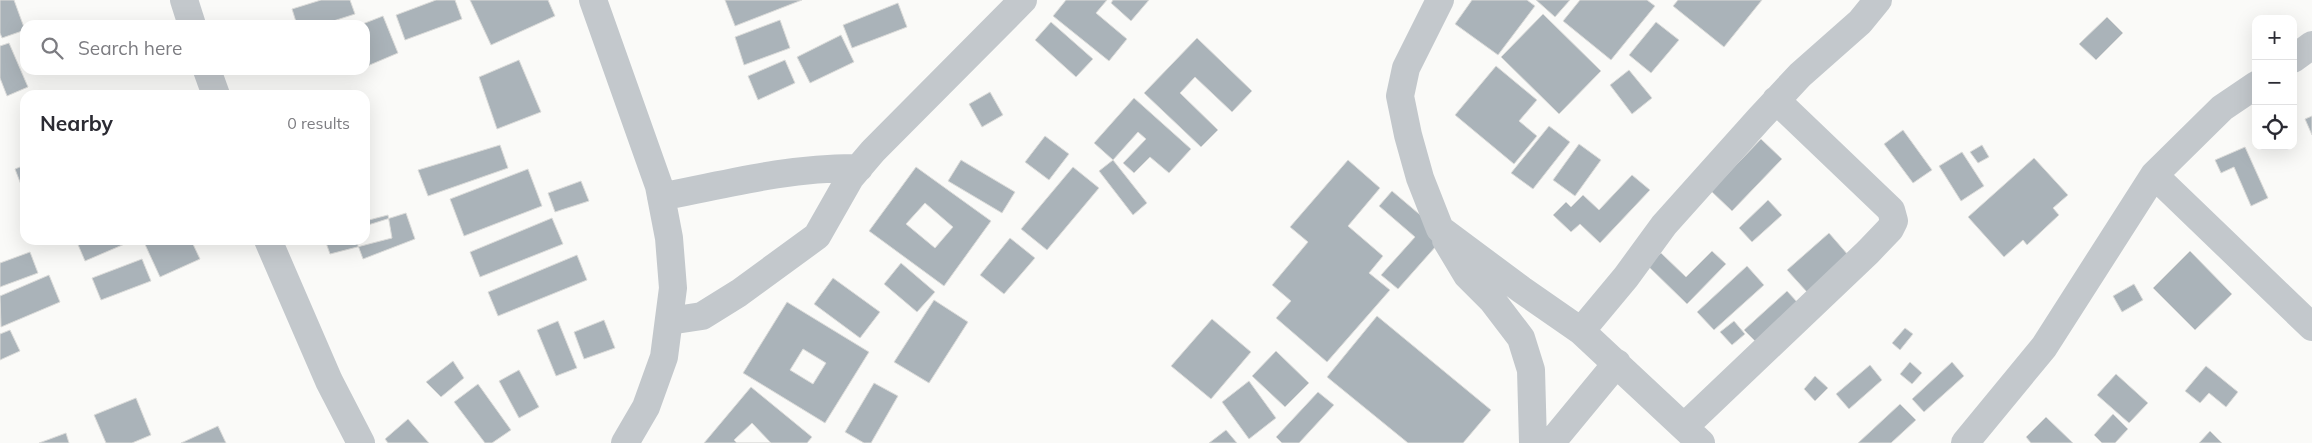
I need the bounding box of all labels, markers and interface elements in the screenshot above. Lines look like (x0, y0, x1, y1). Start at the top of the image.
map controls (2252, 15, 2297, 150)
button: + (2252, 15, 2297, 60)
search box (20, 20, 370, 75)
icon: search (38, 34, 66, 62)
text: Search here (78, 36, 182, 60)
button: − (2252, 60, 2297, 105)
button: locate (2252, 105, 2297, 150)
text: Nearby (40, 110, 113, 136)
text: 0 results (287, 113, 350, 133)

